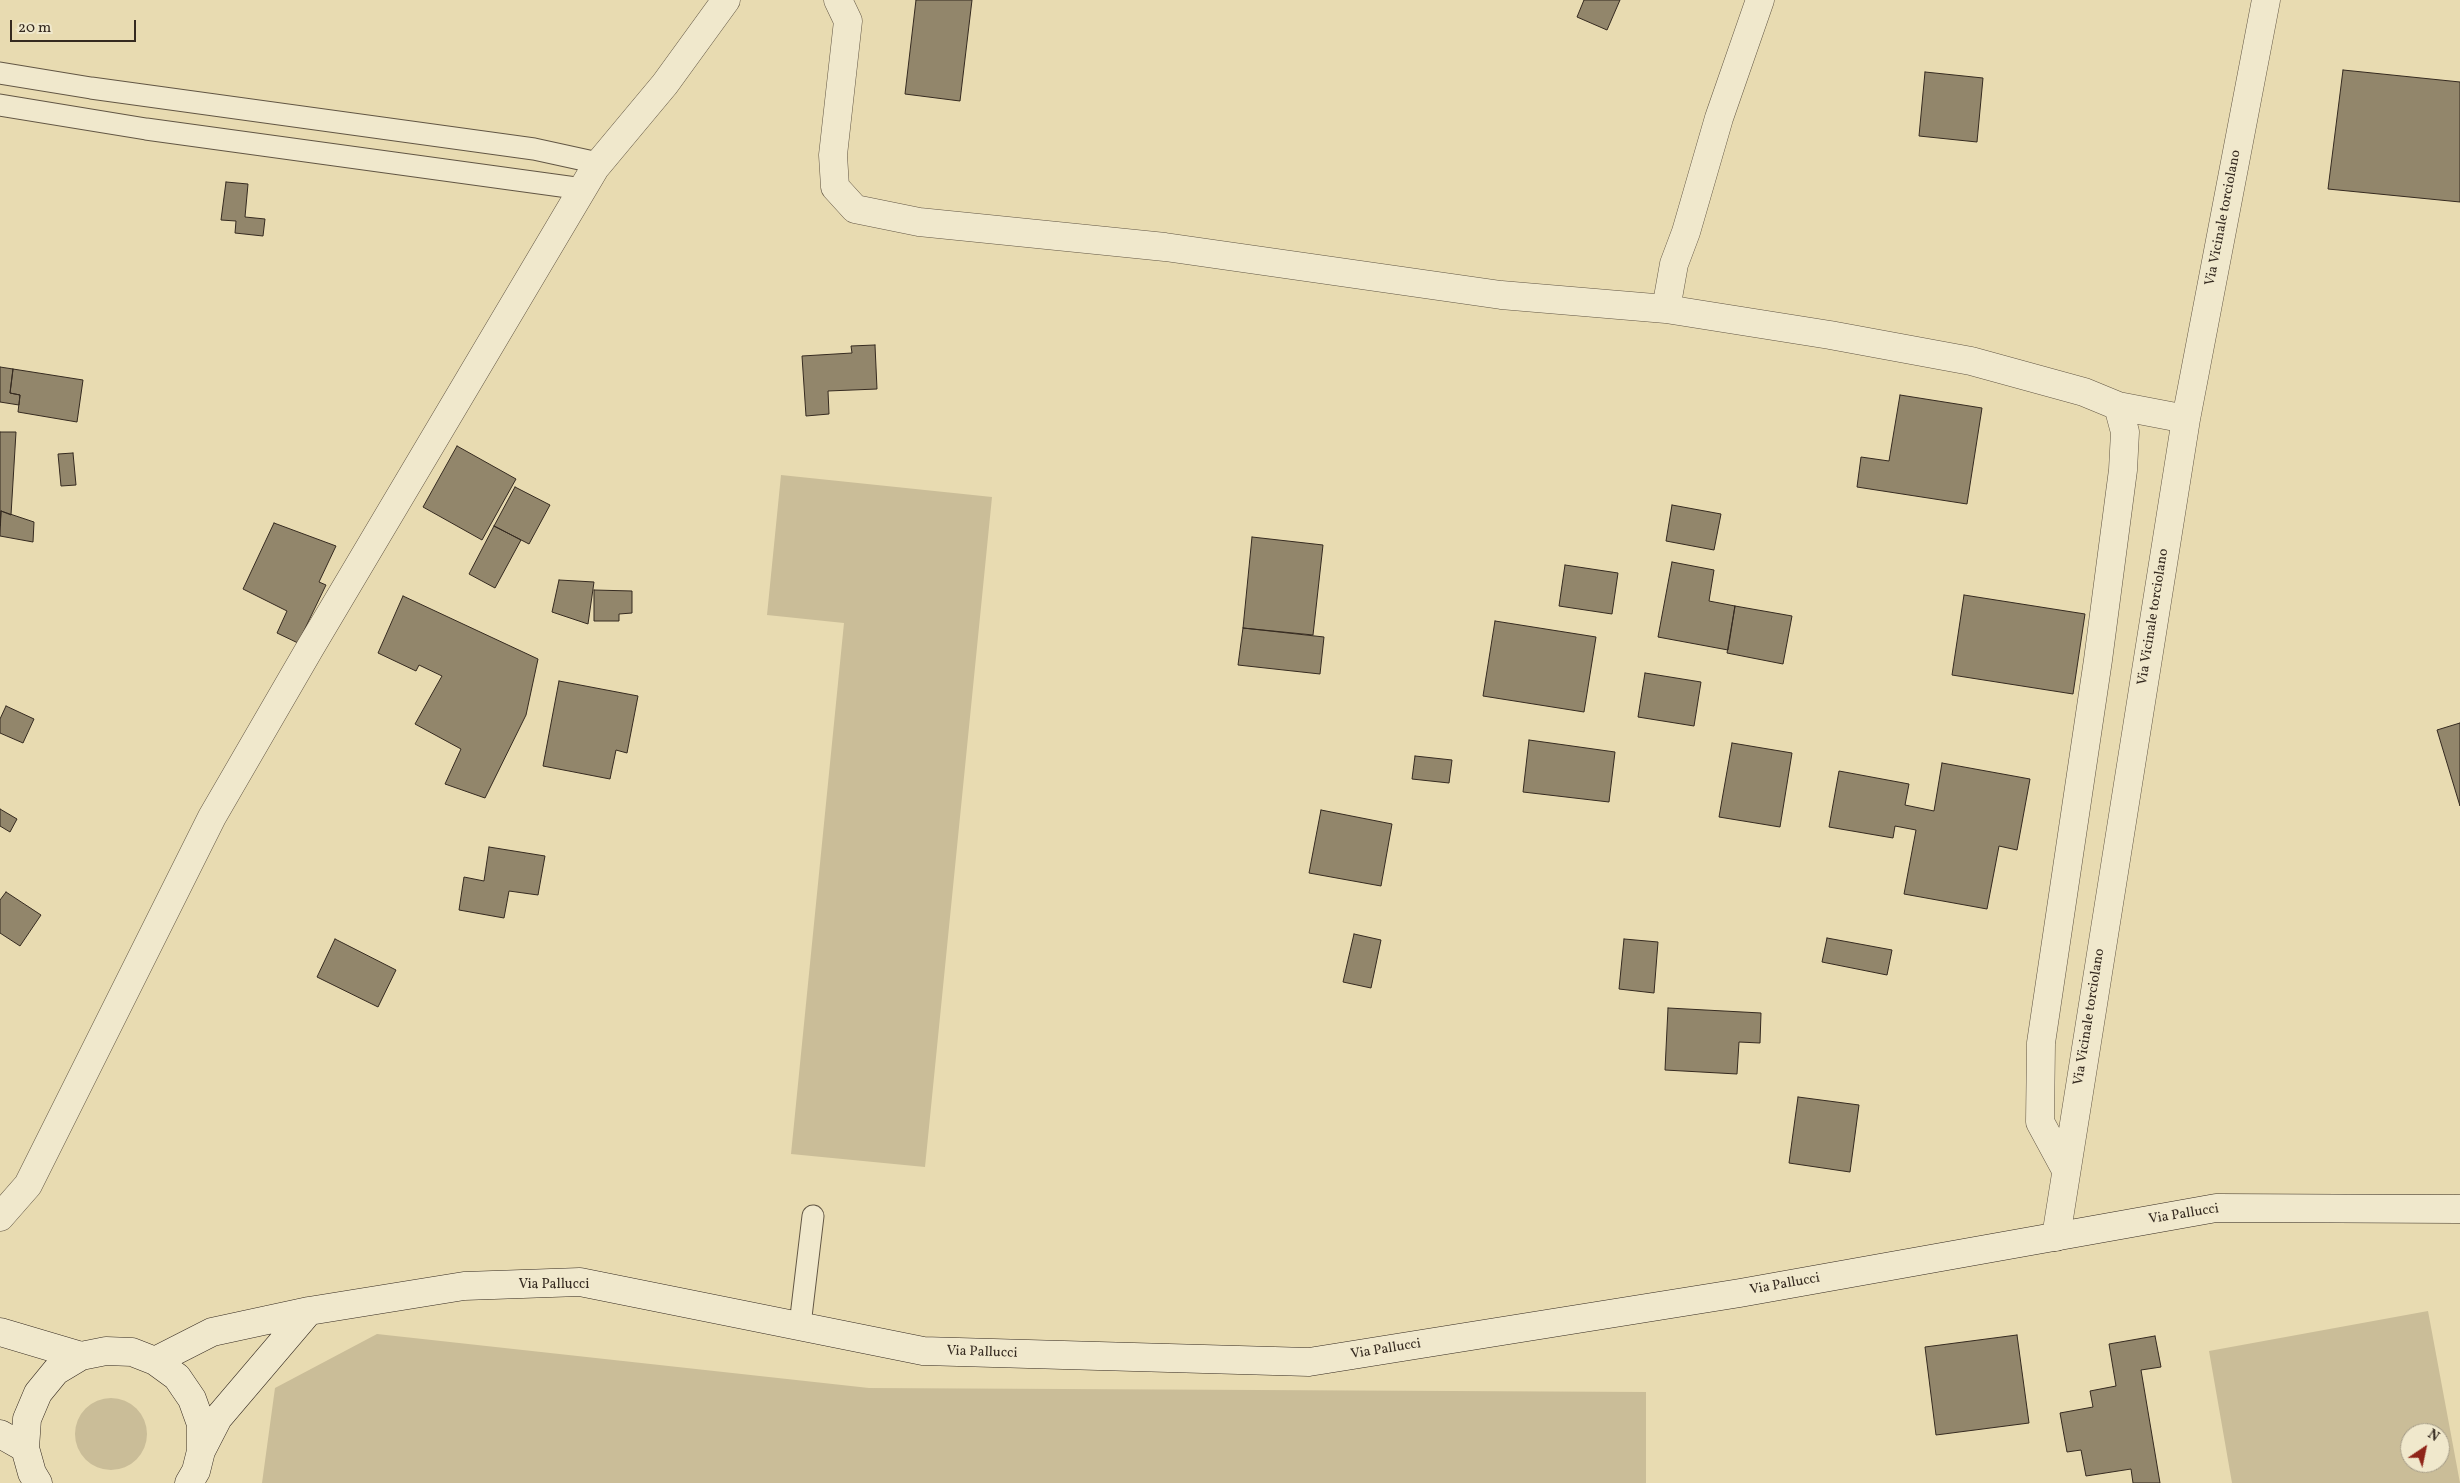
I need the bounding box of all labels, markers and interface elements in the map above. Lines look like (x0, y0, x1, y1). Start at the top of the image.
scale bar (12, 10, 139, 42)
text: 20 m (18, 18, 51, 39)
street label: Via Vicinale torciolano (2203, 149, 2245, 287)
street label: Via Vicinale torciolano (2135, 547, 2173, 687)
street label: Via Vicinale torciolano (2071, 947, 2109, 1087)
street label: Via Pallucci (2148, 1201, 2220, 1229)
street label: Via Pallucci (1749, 1271, 1821, 1299)
street label: Via Pallucci (519, 1277, 589, 1293)
street label: Via Pallucci (1350, 1336, 1422, 1364)
street label: Via Pallucci (946, 1343, 1018, 1363)
north arrow (2400, 1423, 2450, 1473)
text: N (2424, 1425, 2443, 1447)

